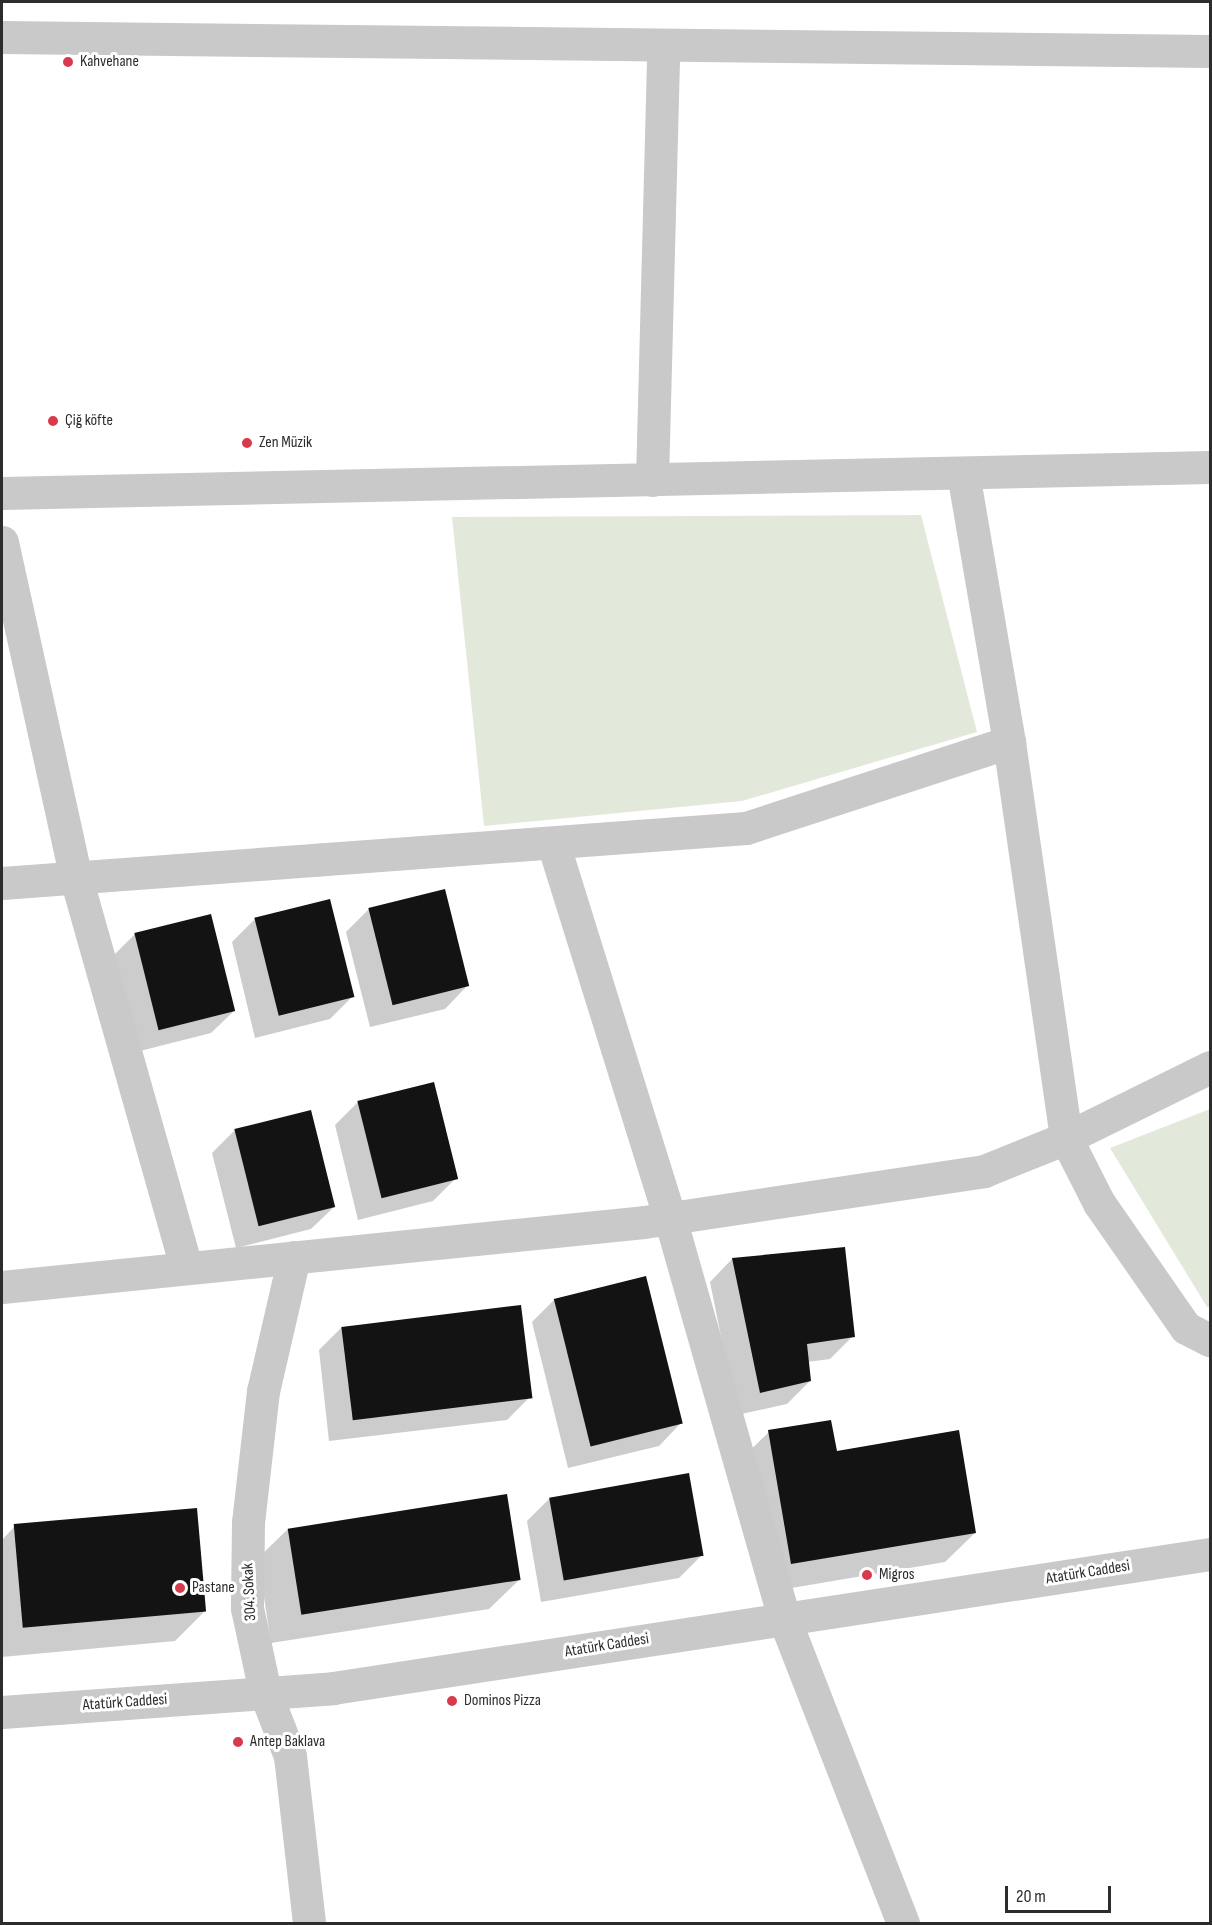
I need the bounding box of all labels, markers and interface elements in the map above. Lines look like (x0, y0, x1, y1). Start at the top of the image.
place label: Kahvehane (80, 52, 139, 72)
marker: Kahvehane (61, 55, 75, 69)
place label: Çiğ köfte (65, 411, 113, 431)
marker: Çiğ köfte (46, 414, 60, 428)
place label: Zen Müzik (259, 433, 312, 453)
marker: Zen Müzik (240, 436, 254, 450)
street label: Atatürk Caddesi (1045, 1557, 1131, 1589)
street label: 304. Sokak (239, 1563, 261, 1621)
place label: Migros (879, 1565, 915, 1585)
marker: Migros (860, 1568, 874, 1582)
place label: Pastane (192, 1578, 235, 1598)
marker: Pastane (173, 1581, 187, 1595)
street label: Atatürk Caddesi (564, 1630, 650, 1662)
street label: Atatürk Caddesi (82, 1690, 168, 1716)
place label: Dominos Pizza (464, 1691, 541, 1711)
marker: Dominos Pizza (445, 1694, 459, 1708)
place label: Antep Baklava (250, 1732, 325, 1752)
marker: Antep Baklava (231, 1735, 245, 1749)
scale bar (1008, 1874, 1114, 1912)
text: 20 m (1016, 1886, 1046, 1907)

